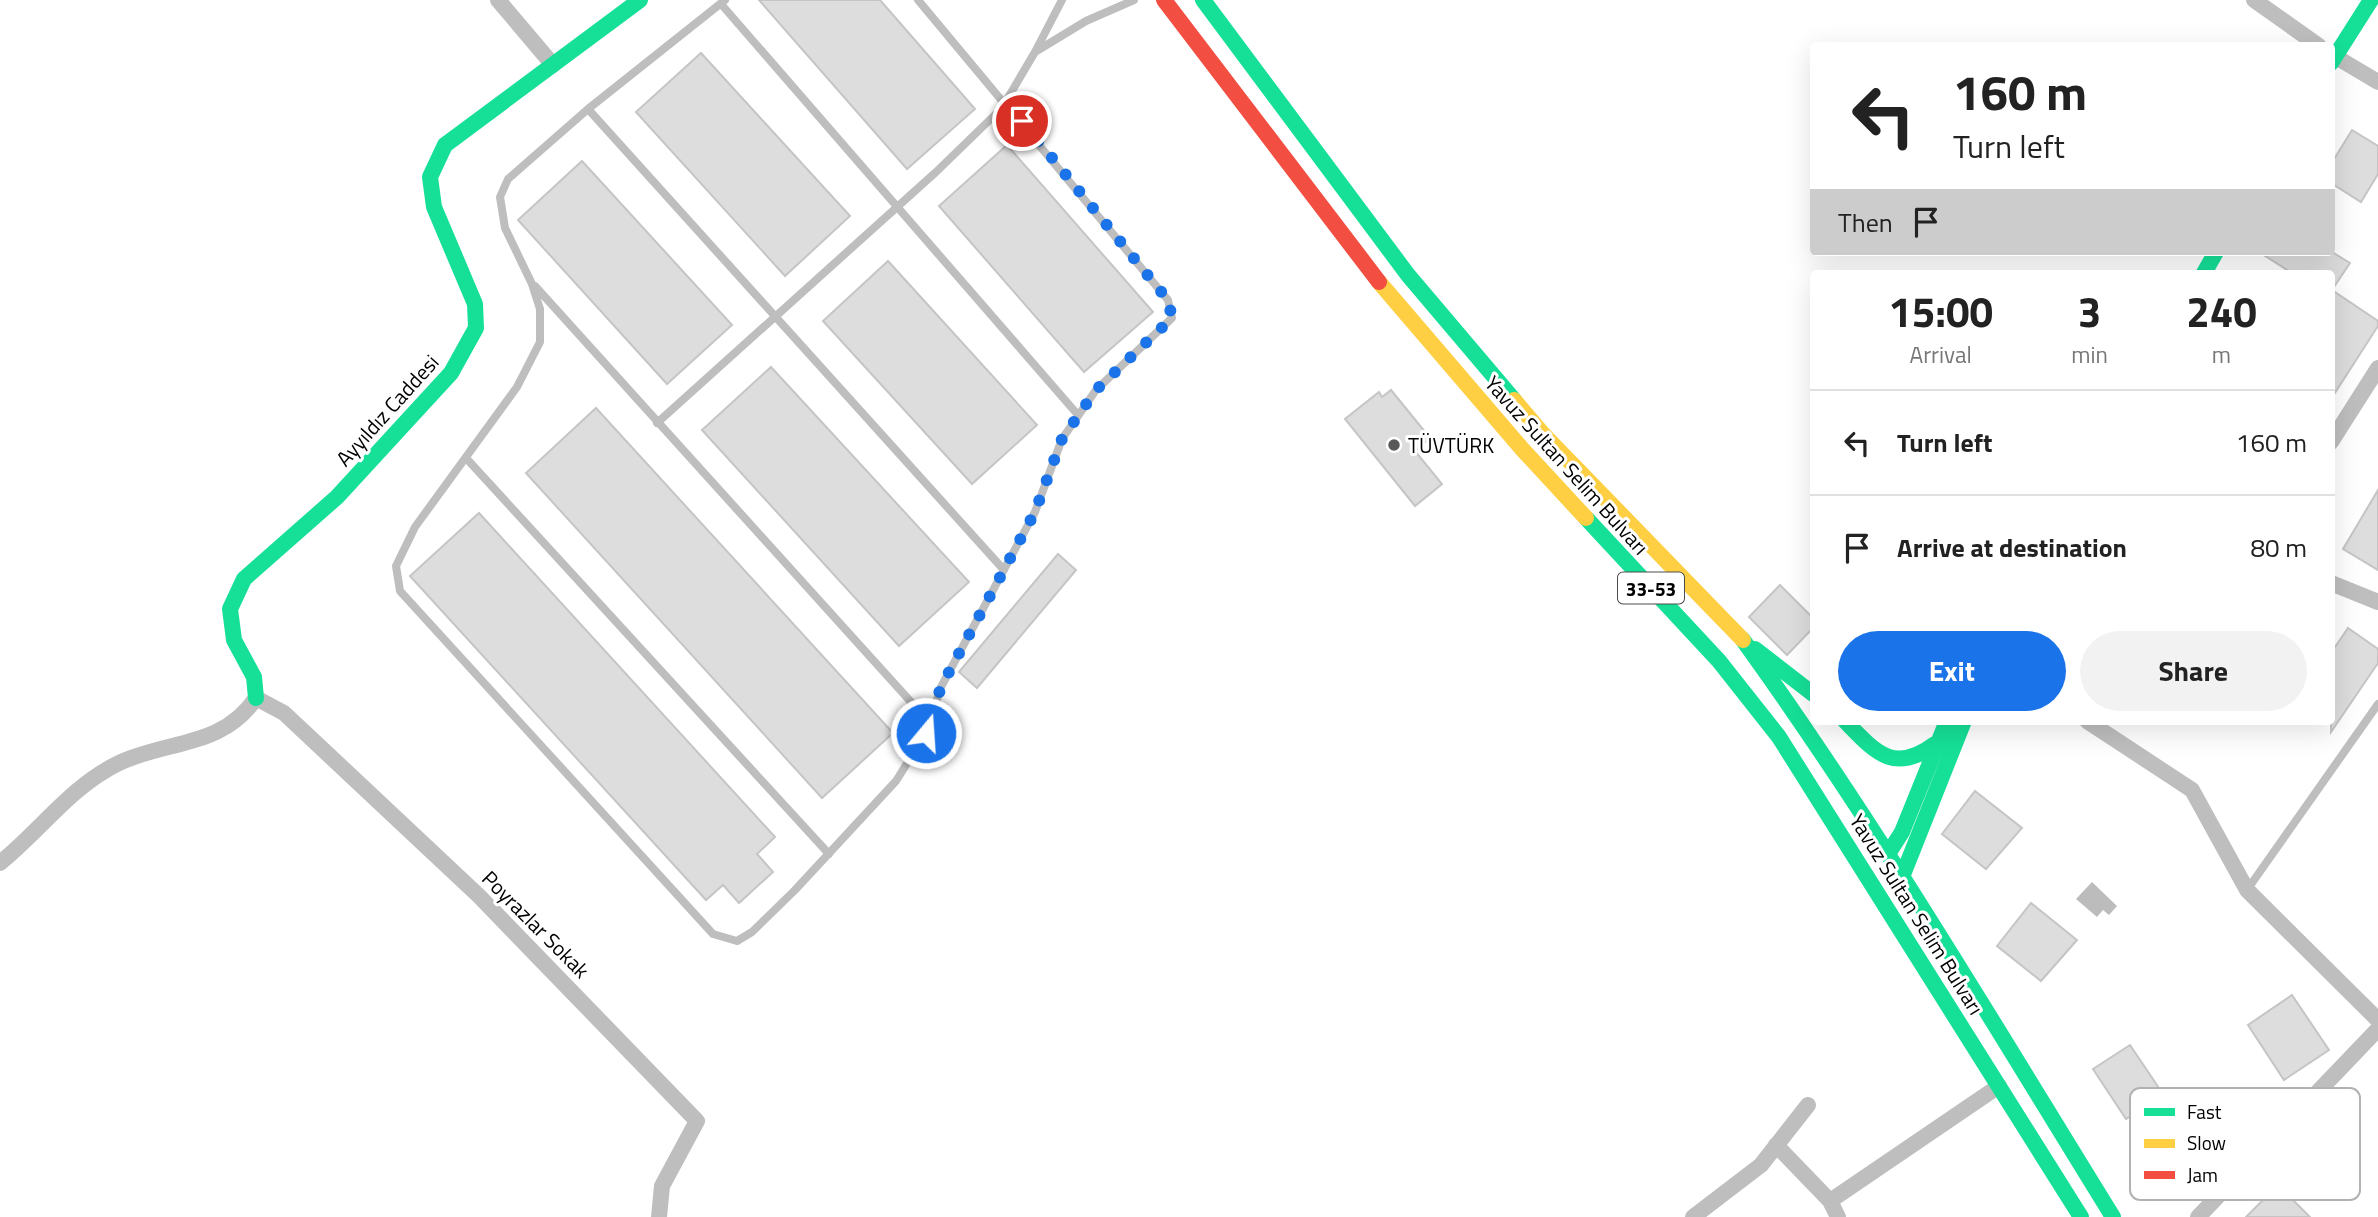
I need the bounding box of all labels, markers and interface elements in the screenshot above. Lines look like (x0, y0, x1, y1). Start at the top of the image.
text: 160 m (1953, 54, 2087, 129)
icon: left (1838, 70, 1929, 161)
pin (992, 91, 1052, 151)
icon: arrive (1003, 102, 1041, 140)
text: Turn left (1953, 122, 2065, 170)
text: Then (1838, 203, 1893, 242)
icon: arrive (1907, 203, 1945, 241)
text: 15:00 (1888, 279, 1993, 343)
text: 3 (2078, 279, 2101, 343)
text: 240 (2186, 279, 2257, 343)
text: Arrival (1909, 337, 1972, 372)
text: min (2071, 337, 2108, 372)
text: m (2212, 337, 2231, 372)
street label: Ayyıldız Caddesi (328, 347, 446, 473)
street label: Yavuz Sultan Selim Bulvarı (1478, 368, 1656, 562)
text: Turn left (1897, 423, 1992, 462)
text: 160 m (2236, 423, 2307, 462)
icon: left (1838, 424, 1876, 462)
place label: TÜVTÜRK (1408, 429, 1494, 461)
marker: TÜVTÜRK (1386, 437, 1402, 453)
text: Arrive at destination (1897, 528, 2127, 567)
text: 80 m (2250, 528, 2307, 567)
icon: arrive (1838, 529, 1876, 567)
road number: 33-53 (1618, 572, 1684, 604)
button: Exit (1838, 631, 2066, 711)
button: Share (2080, 631, 2307, 711)
position arrow (889, 696, 963, 770)
street label: Yavuz Sultan Selim Bulvarı (1842, 807, 1992, 1021)
street label: Poyrazlar Sokak (475, 863, 597, 985)
legend (2130, 1088, 2360, 1200)
text: Fast (2187, 1097, 2222, 1126)
text: Slow (2187, 1128, 2226, 1157)
text: Jam (2187, 1160, 2218, 1189)

